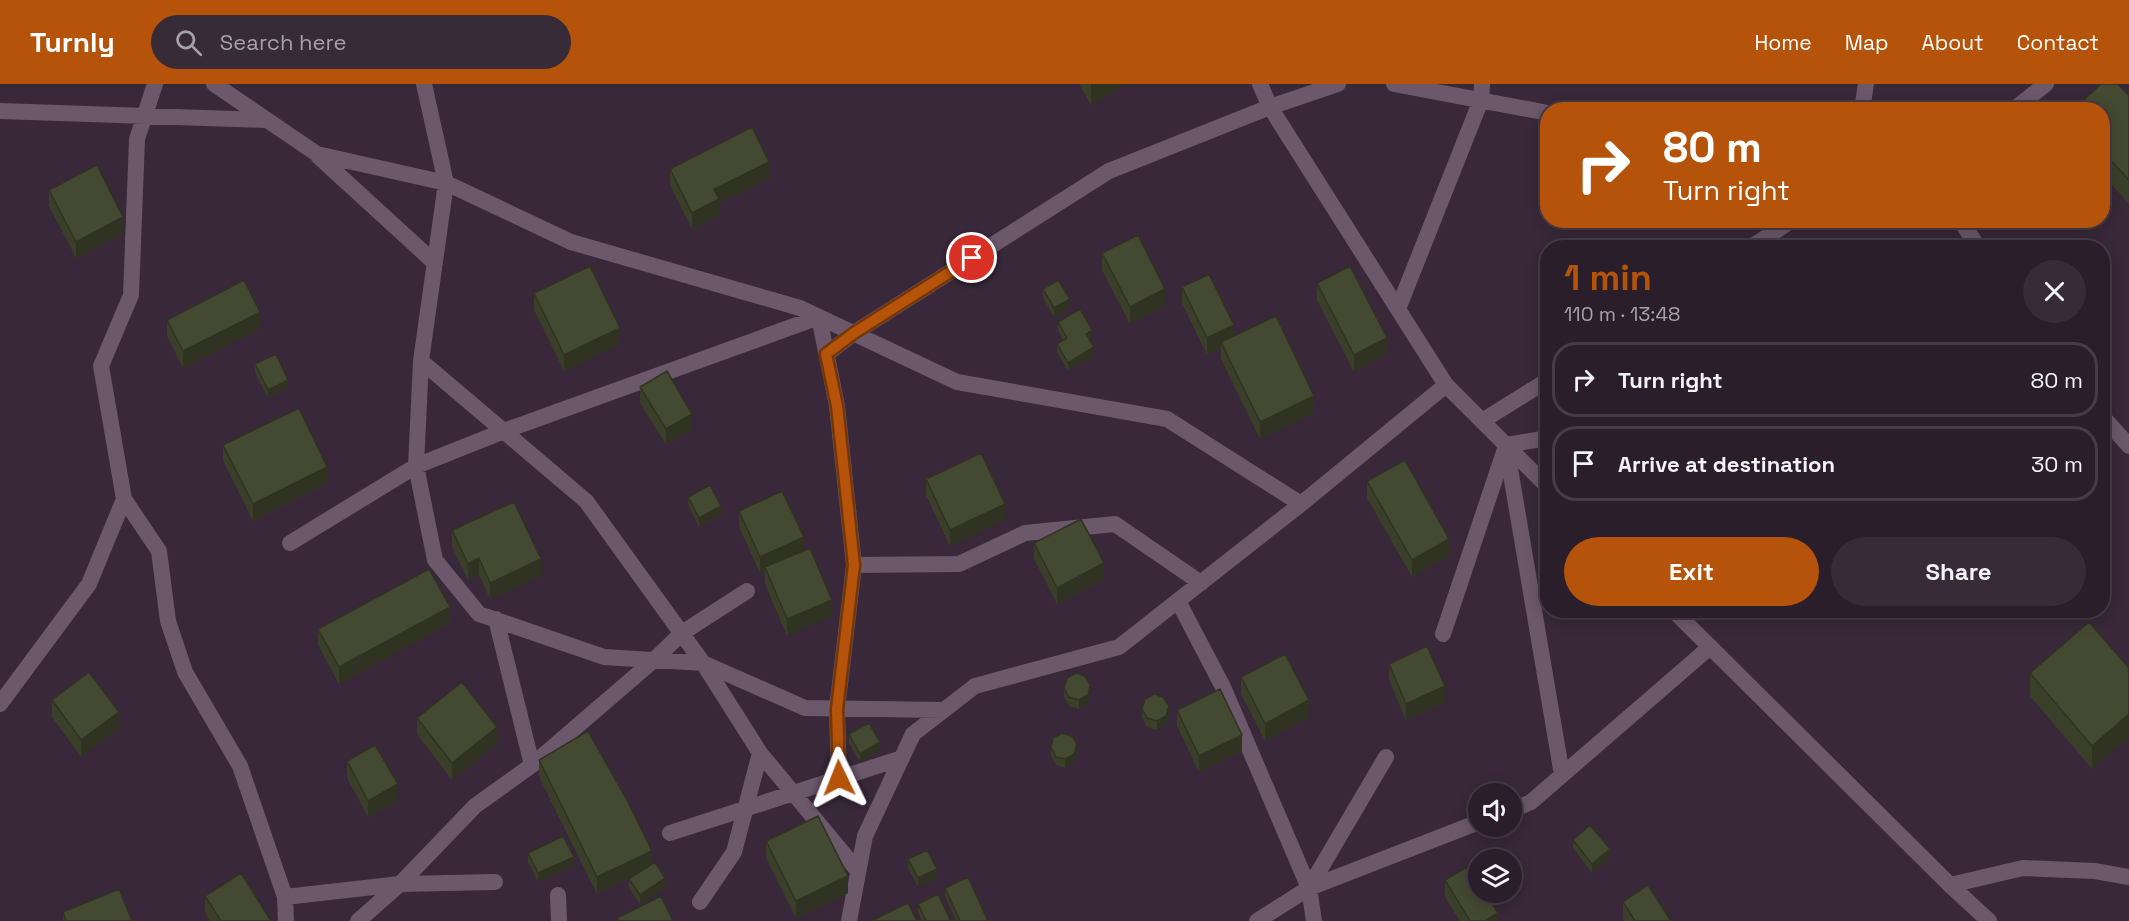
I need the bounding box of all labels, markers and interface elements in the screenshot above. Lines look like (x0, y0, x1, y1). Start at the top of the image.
search box (151, 15, 571, 69)
text: Turnly (30, 24, 115, 60)
icon: search (172, 26, 205, 59)
text: Search here (220, 28, 347, 56)
text: Home (1754, 29, 1812, 56)
text: Map (1845, 29, 1889, 56)
text: About (1922, 29, 1984, 56)
text: Contact (2017, 29, 2099, 56)
text: 80 m (1663, 121, 1762, 174)
icon: right (1564, 126, 1642, 204)
text: Turn right (1663, 173, 1790, 208)
pin (946, 232, 997, 283)
icon: arrive (955, 241, 988, 274)
text: 1 min (1564, 255, 1652, 301)
button: close (2023, 260, 2086, 323)
text: 110 m · 13:48 (1564, 301, 1680, 327)
icon: right (1567, 363, 1600, 396)
text: Turn right (1618, 366, 1723, 394)
text: 80 m (2031, 366, 2083, 394)
icon: arrive (1567, 447, 1600, 480)
text: Arrive at destination (1618, 450, 1835, 478)
text: 30 m (2031, 450, 2083, 478)
button: Exit (1564, 537, 1819, 606)
button: Share (1831, 537, 2086, 606)
position arrow (807, 746, 871, 810)
map controls (1468, 783, 1522, 903)
button: sound (1468, 783, 1522, 837)
button: layers (1468, 849, 1522, 903)

